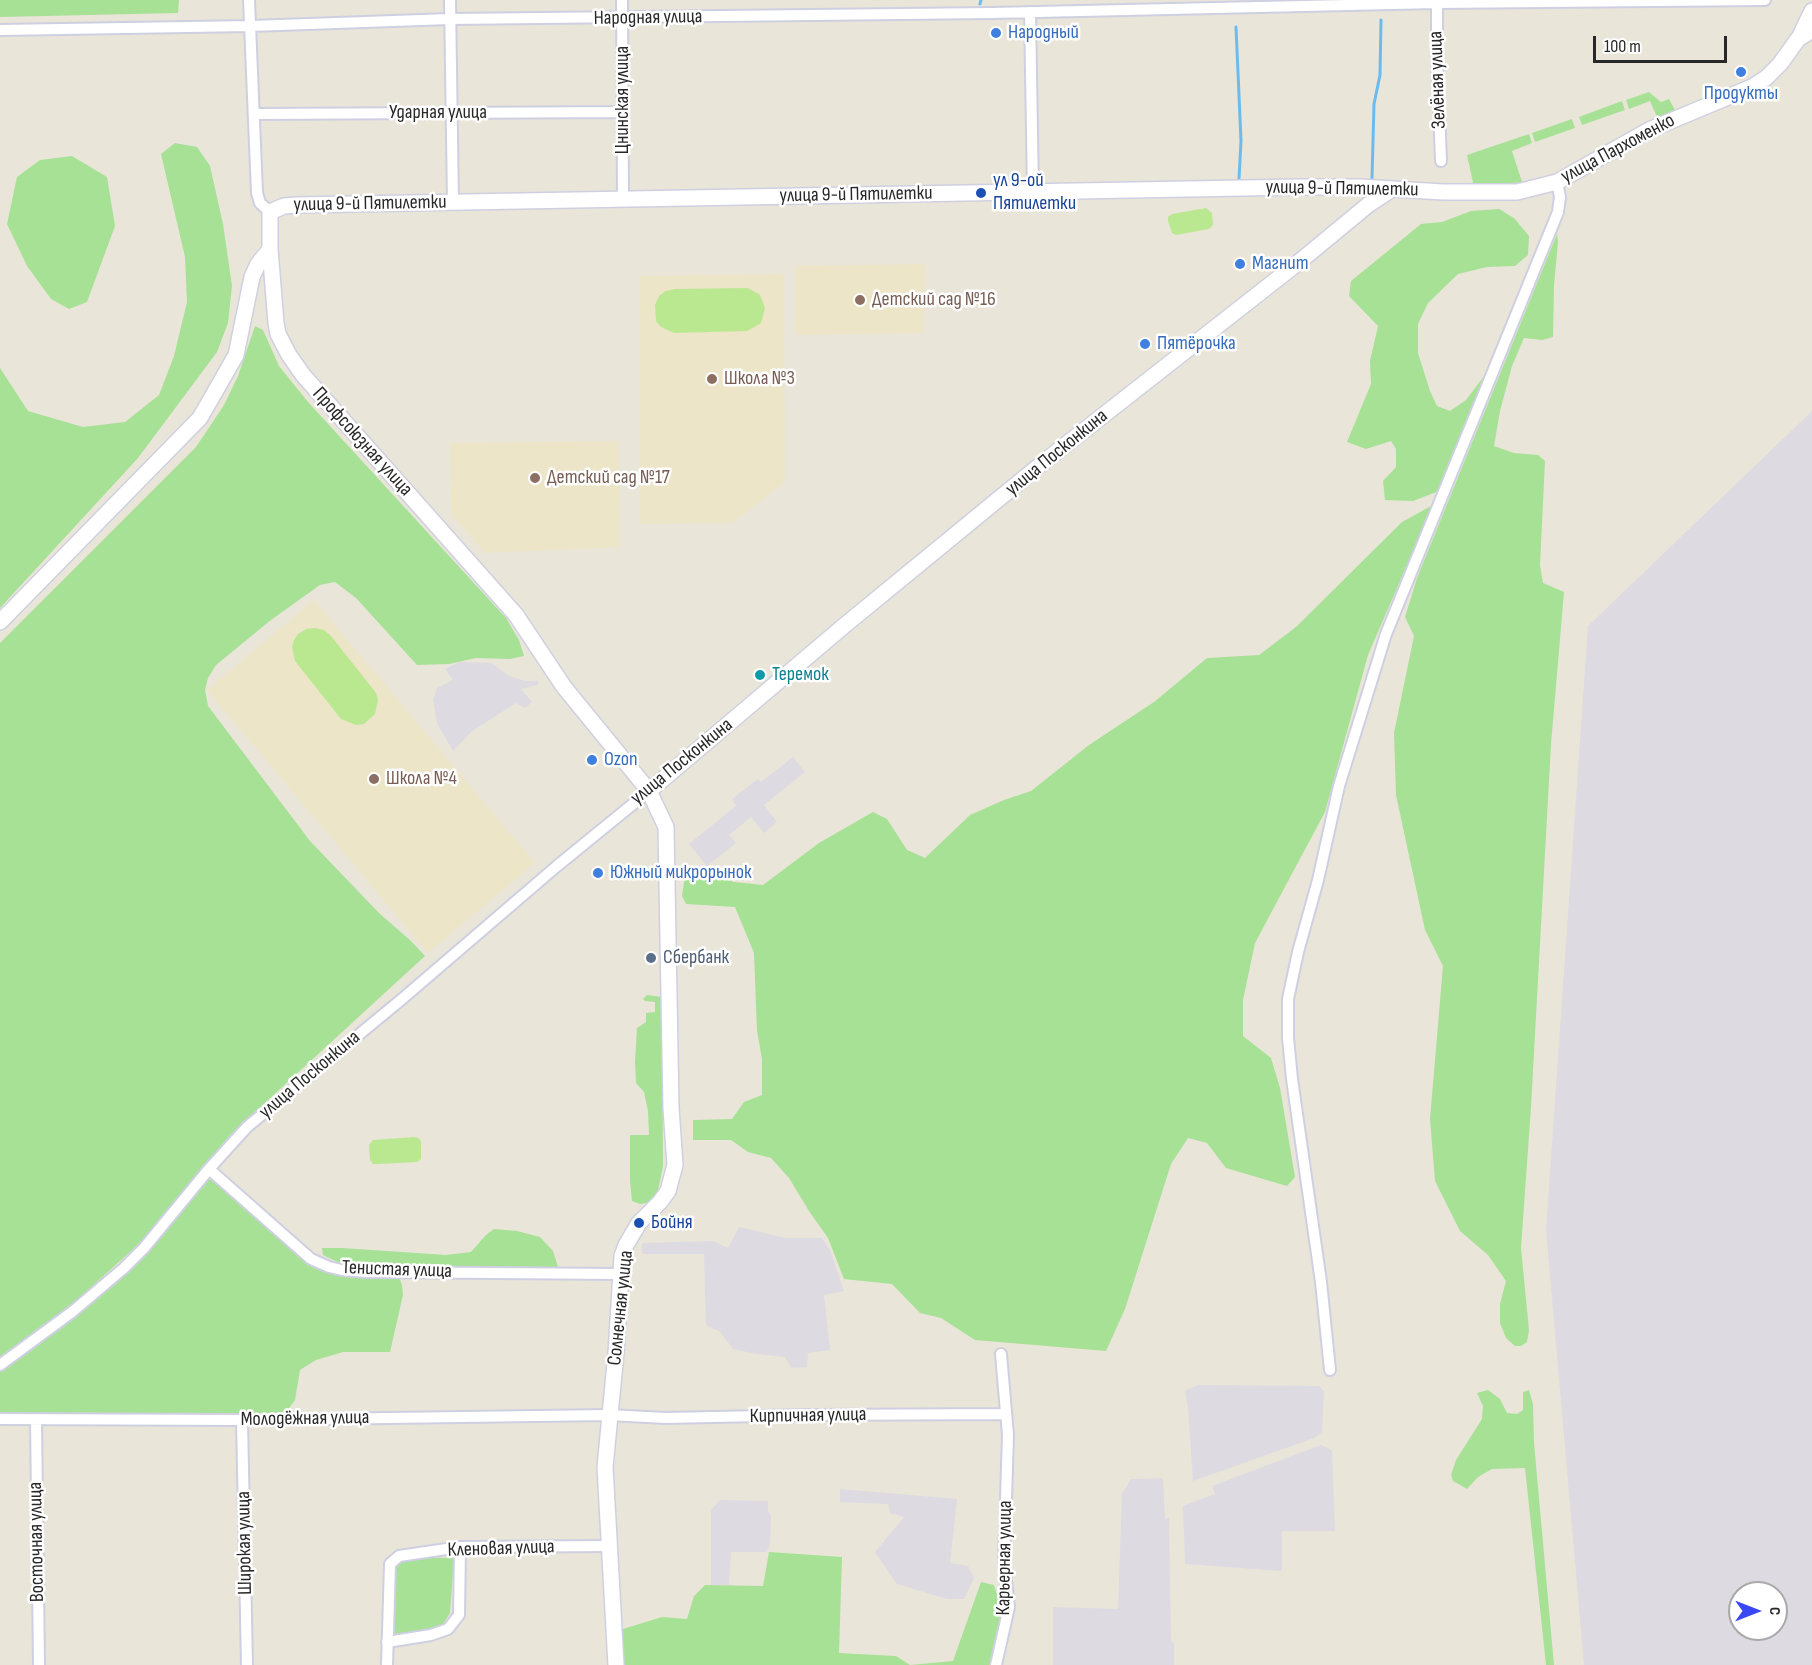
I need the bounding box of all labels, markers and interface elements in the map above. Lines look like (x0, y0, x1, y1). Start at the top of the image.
street label: Народная улица (593, 5, 703, 31)
place label: Народный (1008, 21, 1079, 45)
scale bar (1596, 24, 1730, 62)
marker: Народный (989, 26, 1003, 40)
street label: Зелёная улица (1424, 31, 1452, 129)
text: 100 m (1604, 36, 1641, 57)
street label: Цнинская улица (611, 46, 635, 154)
marker: Продукты (1734, 65, 1748, 79)
place label: Продукты (1704, 82, 1778, 106)
street label: Ударная улица (389, 101, 487, 125)
street label: улица Пархоменко (1557, 109, 1679, 189)
place label: ул 9-ой Пятилетки (993, 169, 1076, 216)
street label: улица 9-й Пятилетки (1265, 176, 1419, 202)
street label: улица 9-й Пятилетки (779, 182, 933, 208)
marker: ул 9-ой Пятилетки (974, 186, 988, 200)
street label: улица 9-й Пятилетки (293, 191, 447, 217)
place label: Магнит (1252, 252, 1309, 276)
marker: Магнит (1233, 257, 1247, 271)
place label: Детский сад №16 (872, 288, 996, 312)
marker: Детский сад №16 (853, 293, 867, 307)
place label: Пятёрочка (1157, 332, 1236, 356)
marker: Пятёрочка (1138, 337, 1152, 351)
place label: Школа №3 (724, 367, 795, 391)
marker: Школа №3 (705, 372, 719, 386)
street label: Профсоюзная улица (307, 383, 417, 501)
street label: улица Посконкина (1001, 404, 1113, 502)
place label: Детский сад №17 (547, 466, 670, 490)
marker: Детский сад №17 (528, 471, 542, 485)
place label: Теремок (772, 663, 829, 687)
marker: Теремок (753, 668, 767, 682)
street label: улица Посконкина (626, 713, 738, 811)
place label: Ozon (604, 748, 638, 772)
marker: Ozon (585, 753, 599, 767)
place label: Школа №4 (386, 767, 457, 791)
marker: Школа №4 (367, 772, 381, 786)
place label: Южный микрорынок (610, 861, 752, 885)
marker: Южный микрорынок (591, 866, 605, 880)
place label: Сбербанк (663, 946, 729, 970)
marker: Сбербанк (644, 951, 658, 965)
street label: улица Посконкина (255, 1026, 365, 1124)
place label: Бойня (651, 1211, 693, 1235)
marker: Бойня (632, 1216, 646, 1230)
street label: Солнечная улица (603, 1249, 639, 1367)
street label: Тенистая улица (342, 1256, 452, 1284)
street label: Кирпичная улица (749, 1403, 867, 1429)
street label: Молодёжная улица (240, 1406, 370, 1432)
street label: Восточная улица (24, 1482, 50, 1602)
street label: Широкая улица (232, 1491, 258, 1595)
street label: Карьерная улица (992, 1500, 1018, 1616)
street label: Кленовая улица (447, 1535, 555, 1563)
north arrow (1728, 1581, 1788, 1641)
text: С (1765, 1607, 1784, 1615)

